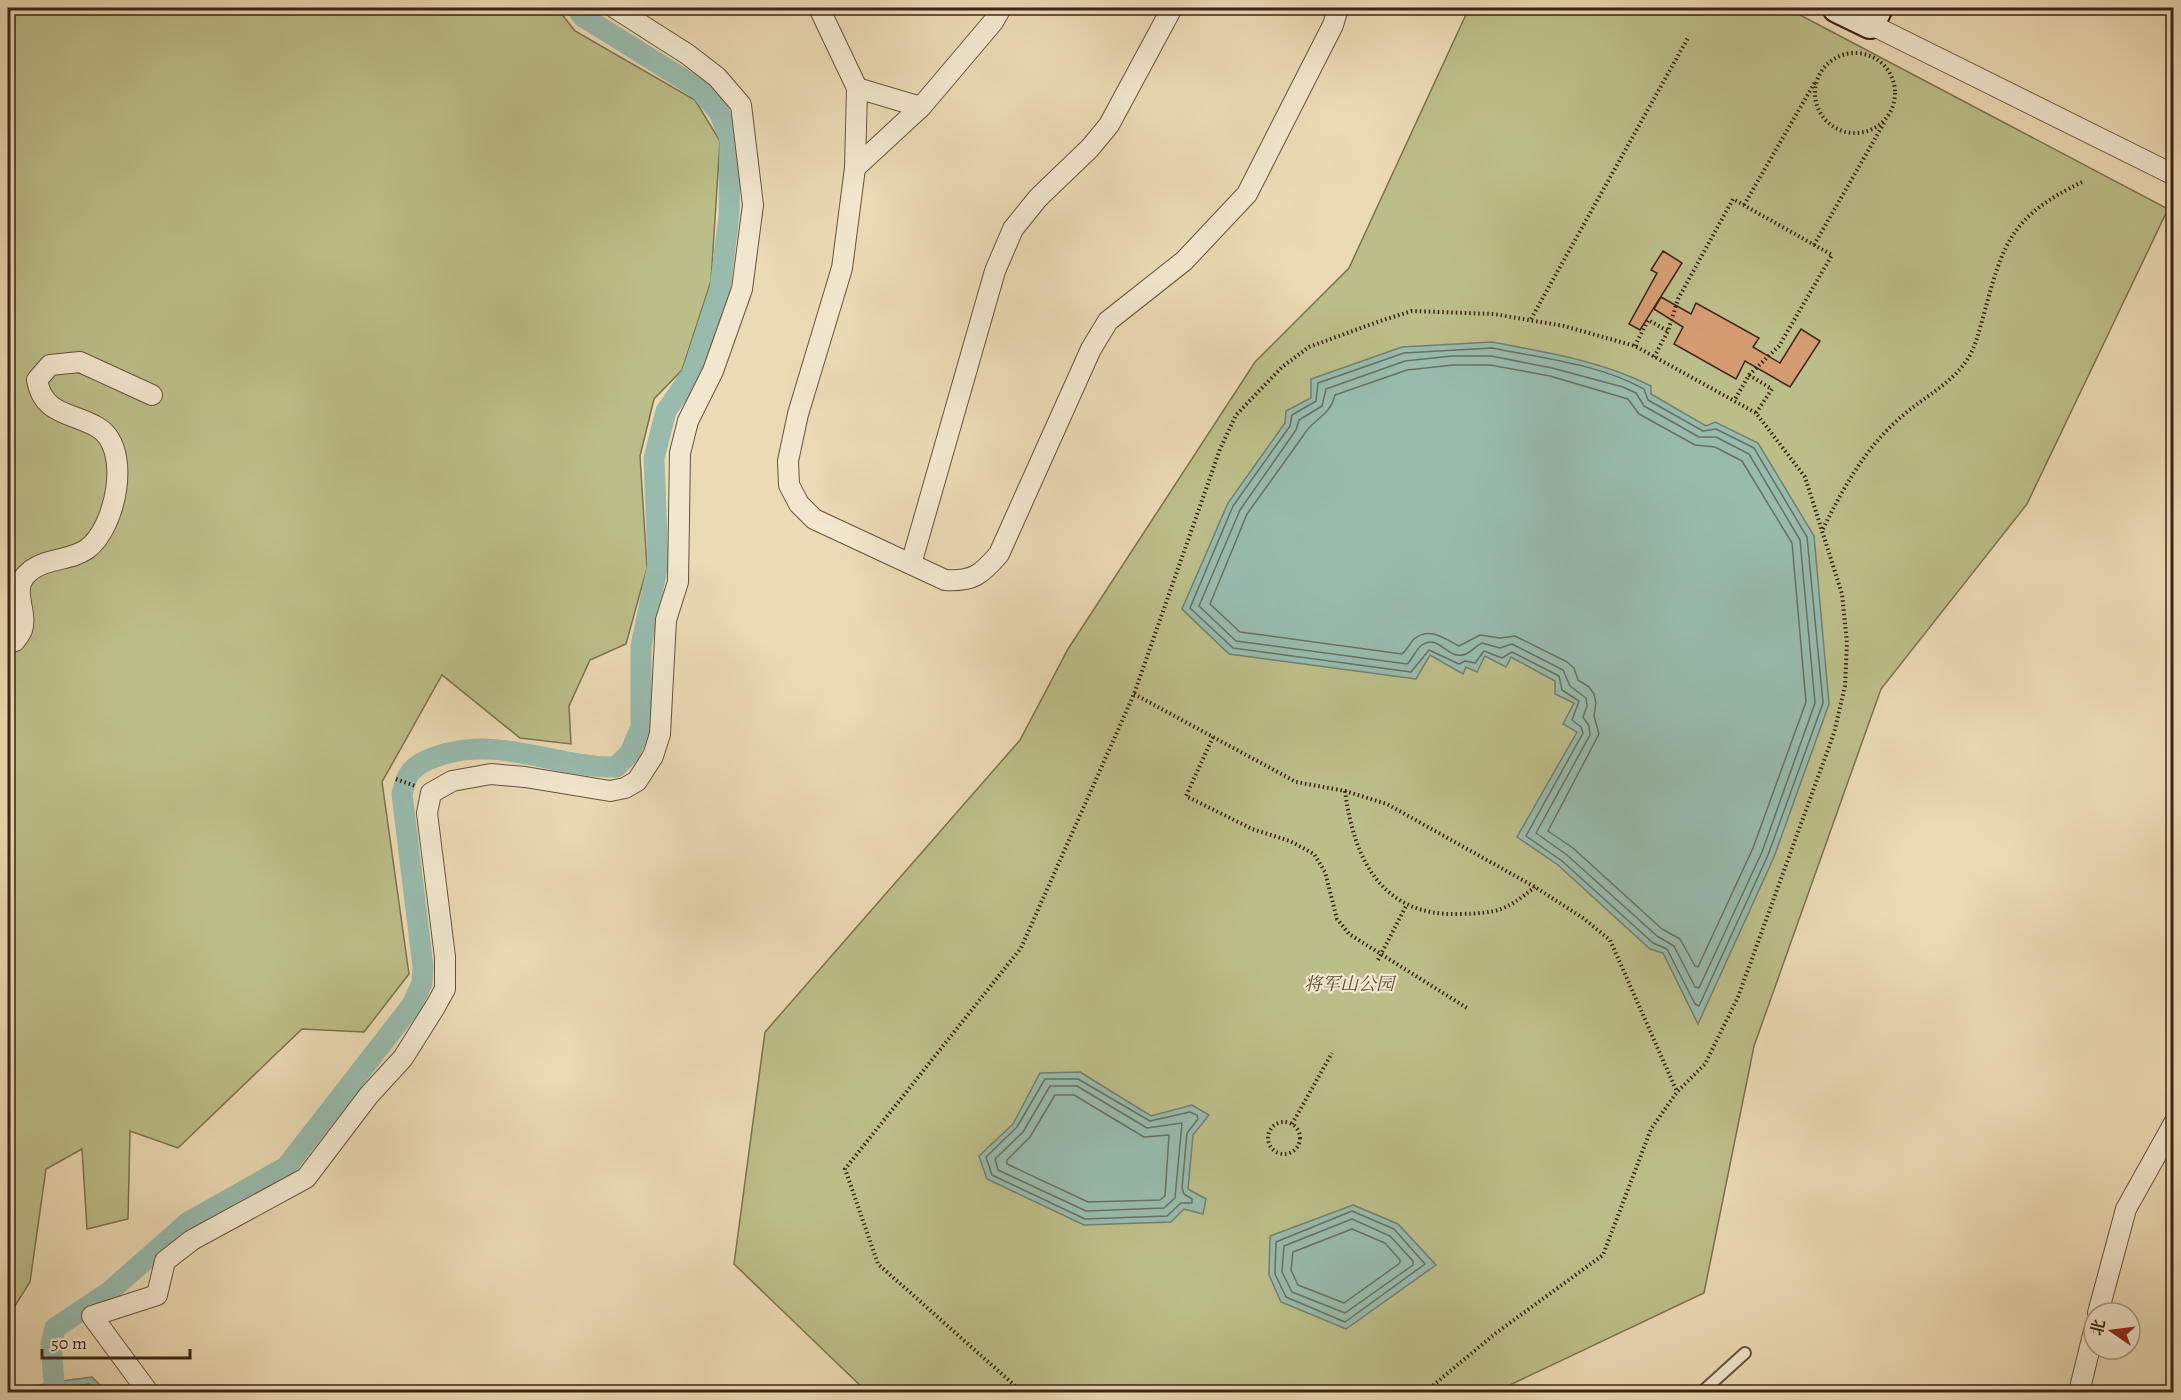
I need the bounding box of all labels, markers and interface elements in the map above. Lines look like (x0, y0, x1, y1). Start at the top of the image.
park label: 将军山公园 (1304, 972, 1397, 996)
north arrow (2082, 1301, 2142, 1361)
text: 北 (2086, 1317, 2111, 1338)
scale bar (42, 1322, 190, 1360)
text: 50 m (51, 1331, 87, 1355)

